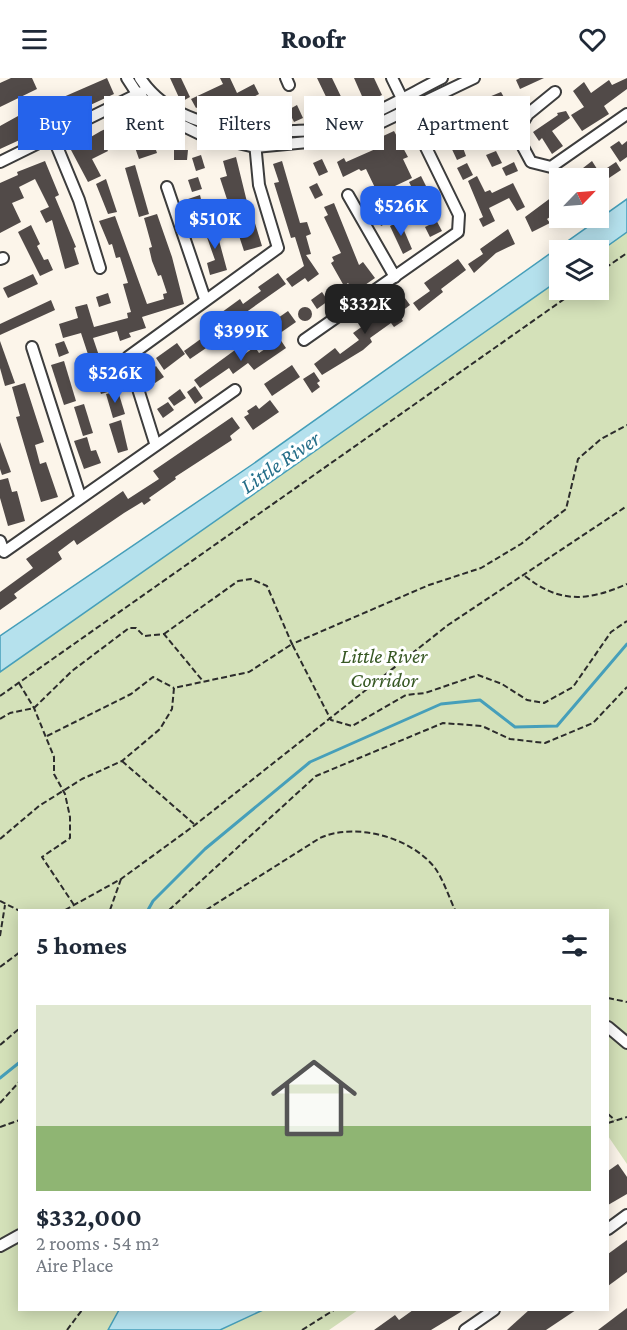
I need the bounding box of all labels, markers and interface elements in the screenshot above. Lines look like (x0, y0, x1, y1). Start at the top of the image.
icon: menu (18, 23, 51, 56)
icon: heart (576, 23, 609, 56)
text: Roofr (281, 24, 346, 54)
chip: Buy (18, 96, 92, 150)
chip: Rent (104, 96, 185, 150)
chip: Filters (197, 96, 292, 150)
chip: New (304, 96, 384, 150)
chip: Apartment (396, 96, 530, 150)
north arrow (549, 168, 609, 228)
map controls (549, 168, 609, 300)
pin: $526K (359, 186, 443, 237)
text: $526K (374, 194, 428, 216)
pin: $510K (173, 199, 257, 250)
text: $510K (189, 207, 241, 229)
button: layers (549, 240, 609, 300)
pin: $332K (323, 284, 407, 335)
text: $332K (339, 292, 391, 314)
pin: $399K (199, 311, 283, 362)
text: $399K (214, 319, 268, 341)
pin: $526K (73, 353, 157, 404)
text: $526K (88, 361, 142, 383)
water label: Little River (236, 425, 325, 498)
park label: Little River Corridor (341, 644, 428, 692)
icon: filters (558, 929, 591, 962)
text: 5 homes (36, 931, 127, 960)
icon: home (260, 1044, 368, 1152)
text: $332,000 (36, 1203, 142, 1232)
text: 2 rooms · 54 m² (36, 1232, 159, 1254)
text: Aire Place (36, 1254, 113, 1276)

